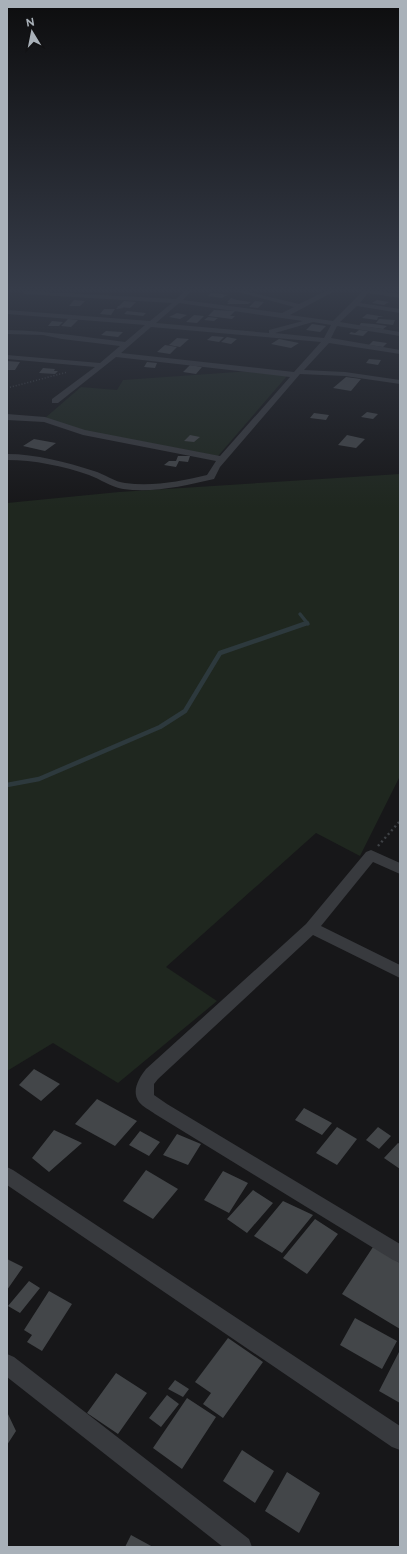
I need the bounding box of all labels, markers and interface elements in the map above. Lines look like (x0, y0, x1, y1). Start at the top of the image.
north arrow (12, 12, 52, 52)
text: N (25, 16, 36, 30)

